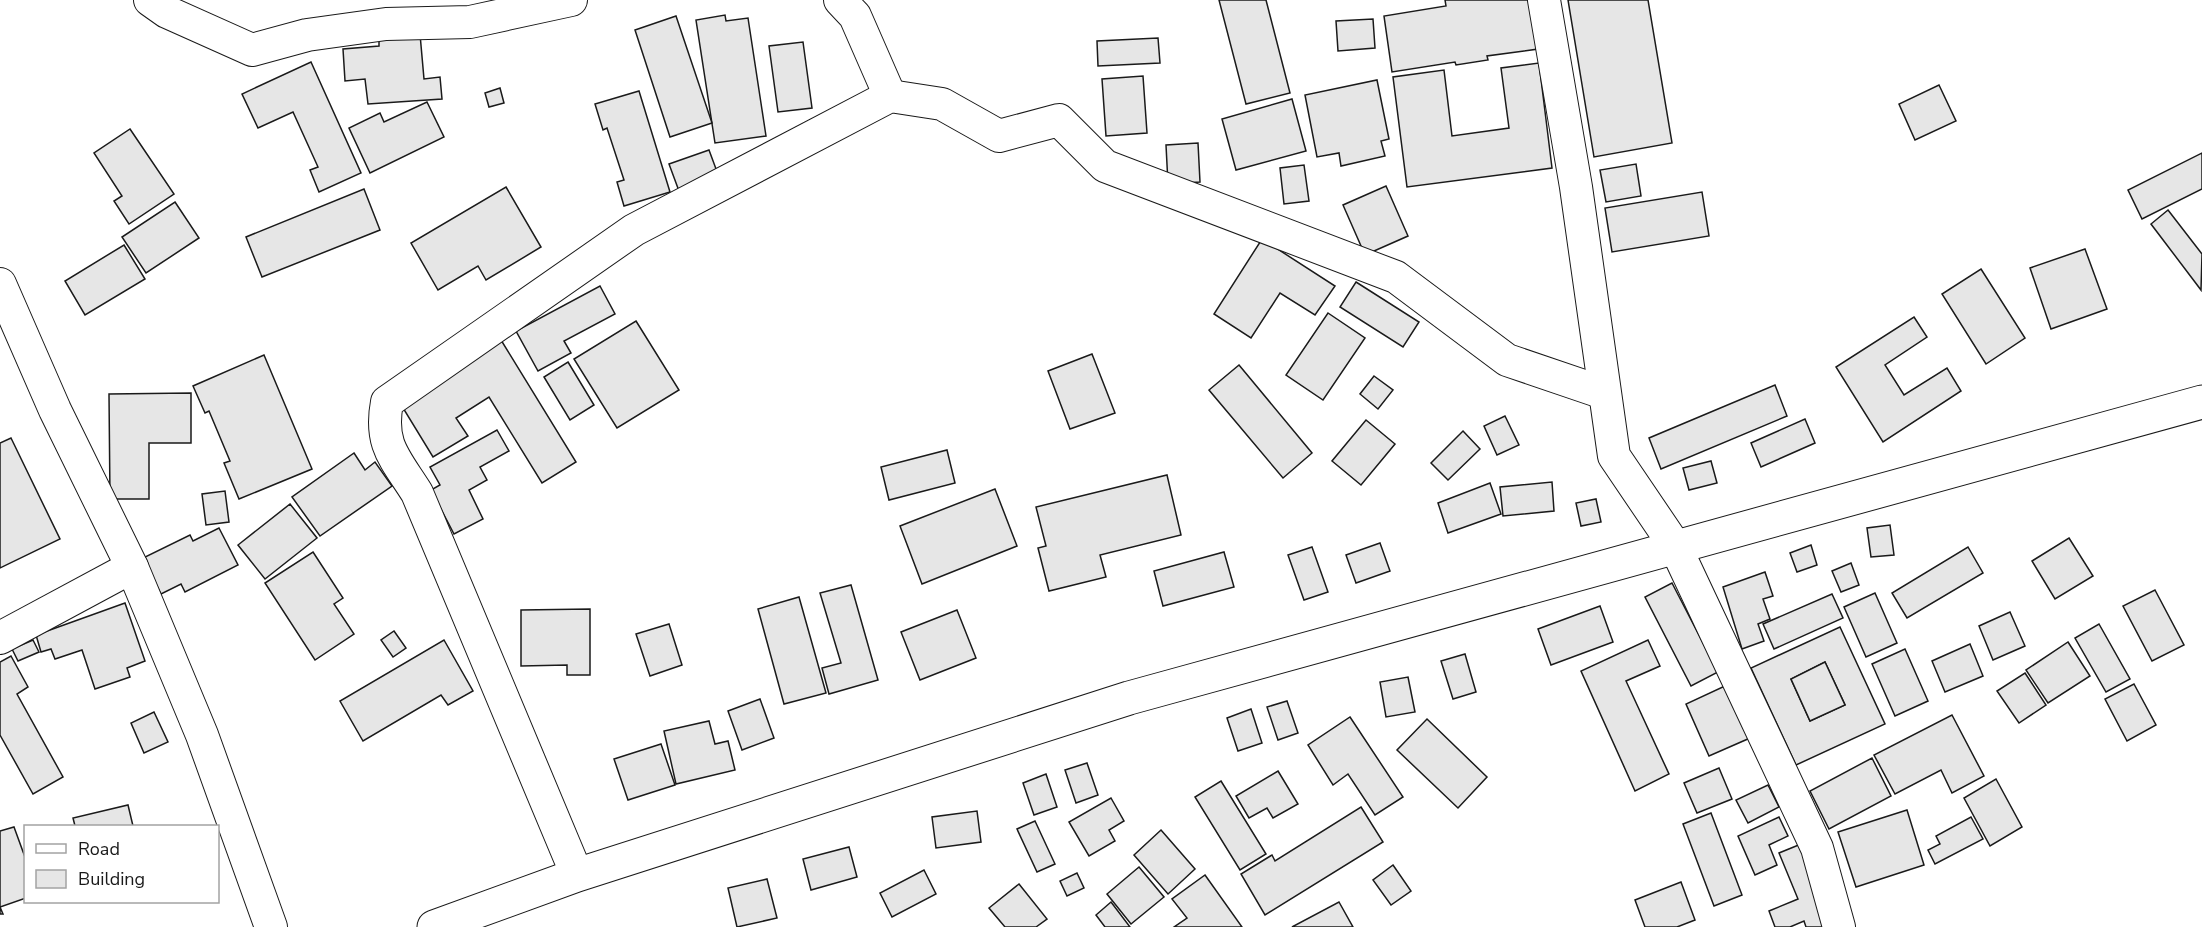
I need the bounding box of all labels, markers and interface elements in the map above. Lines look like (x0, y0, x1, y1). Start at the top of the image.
legend (24, 825, 219, 903)
text: Road (78, 837, 120, 861)
text: Building (78, 867, 145, 891)

